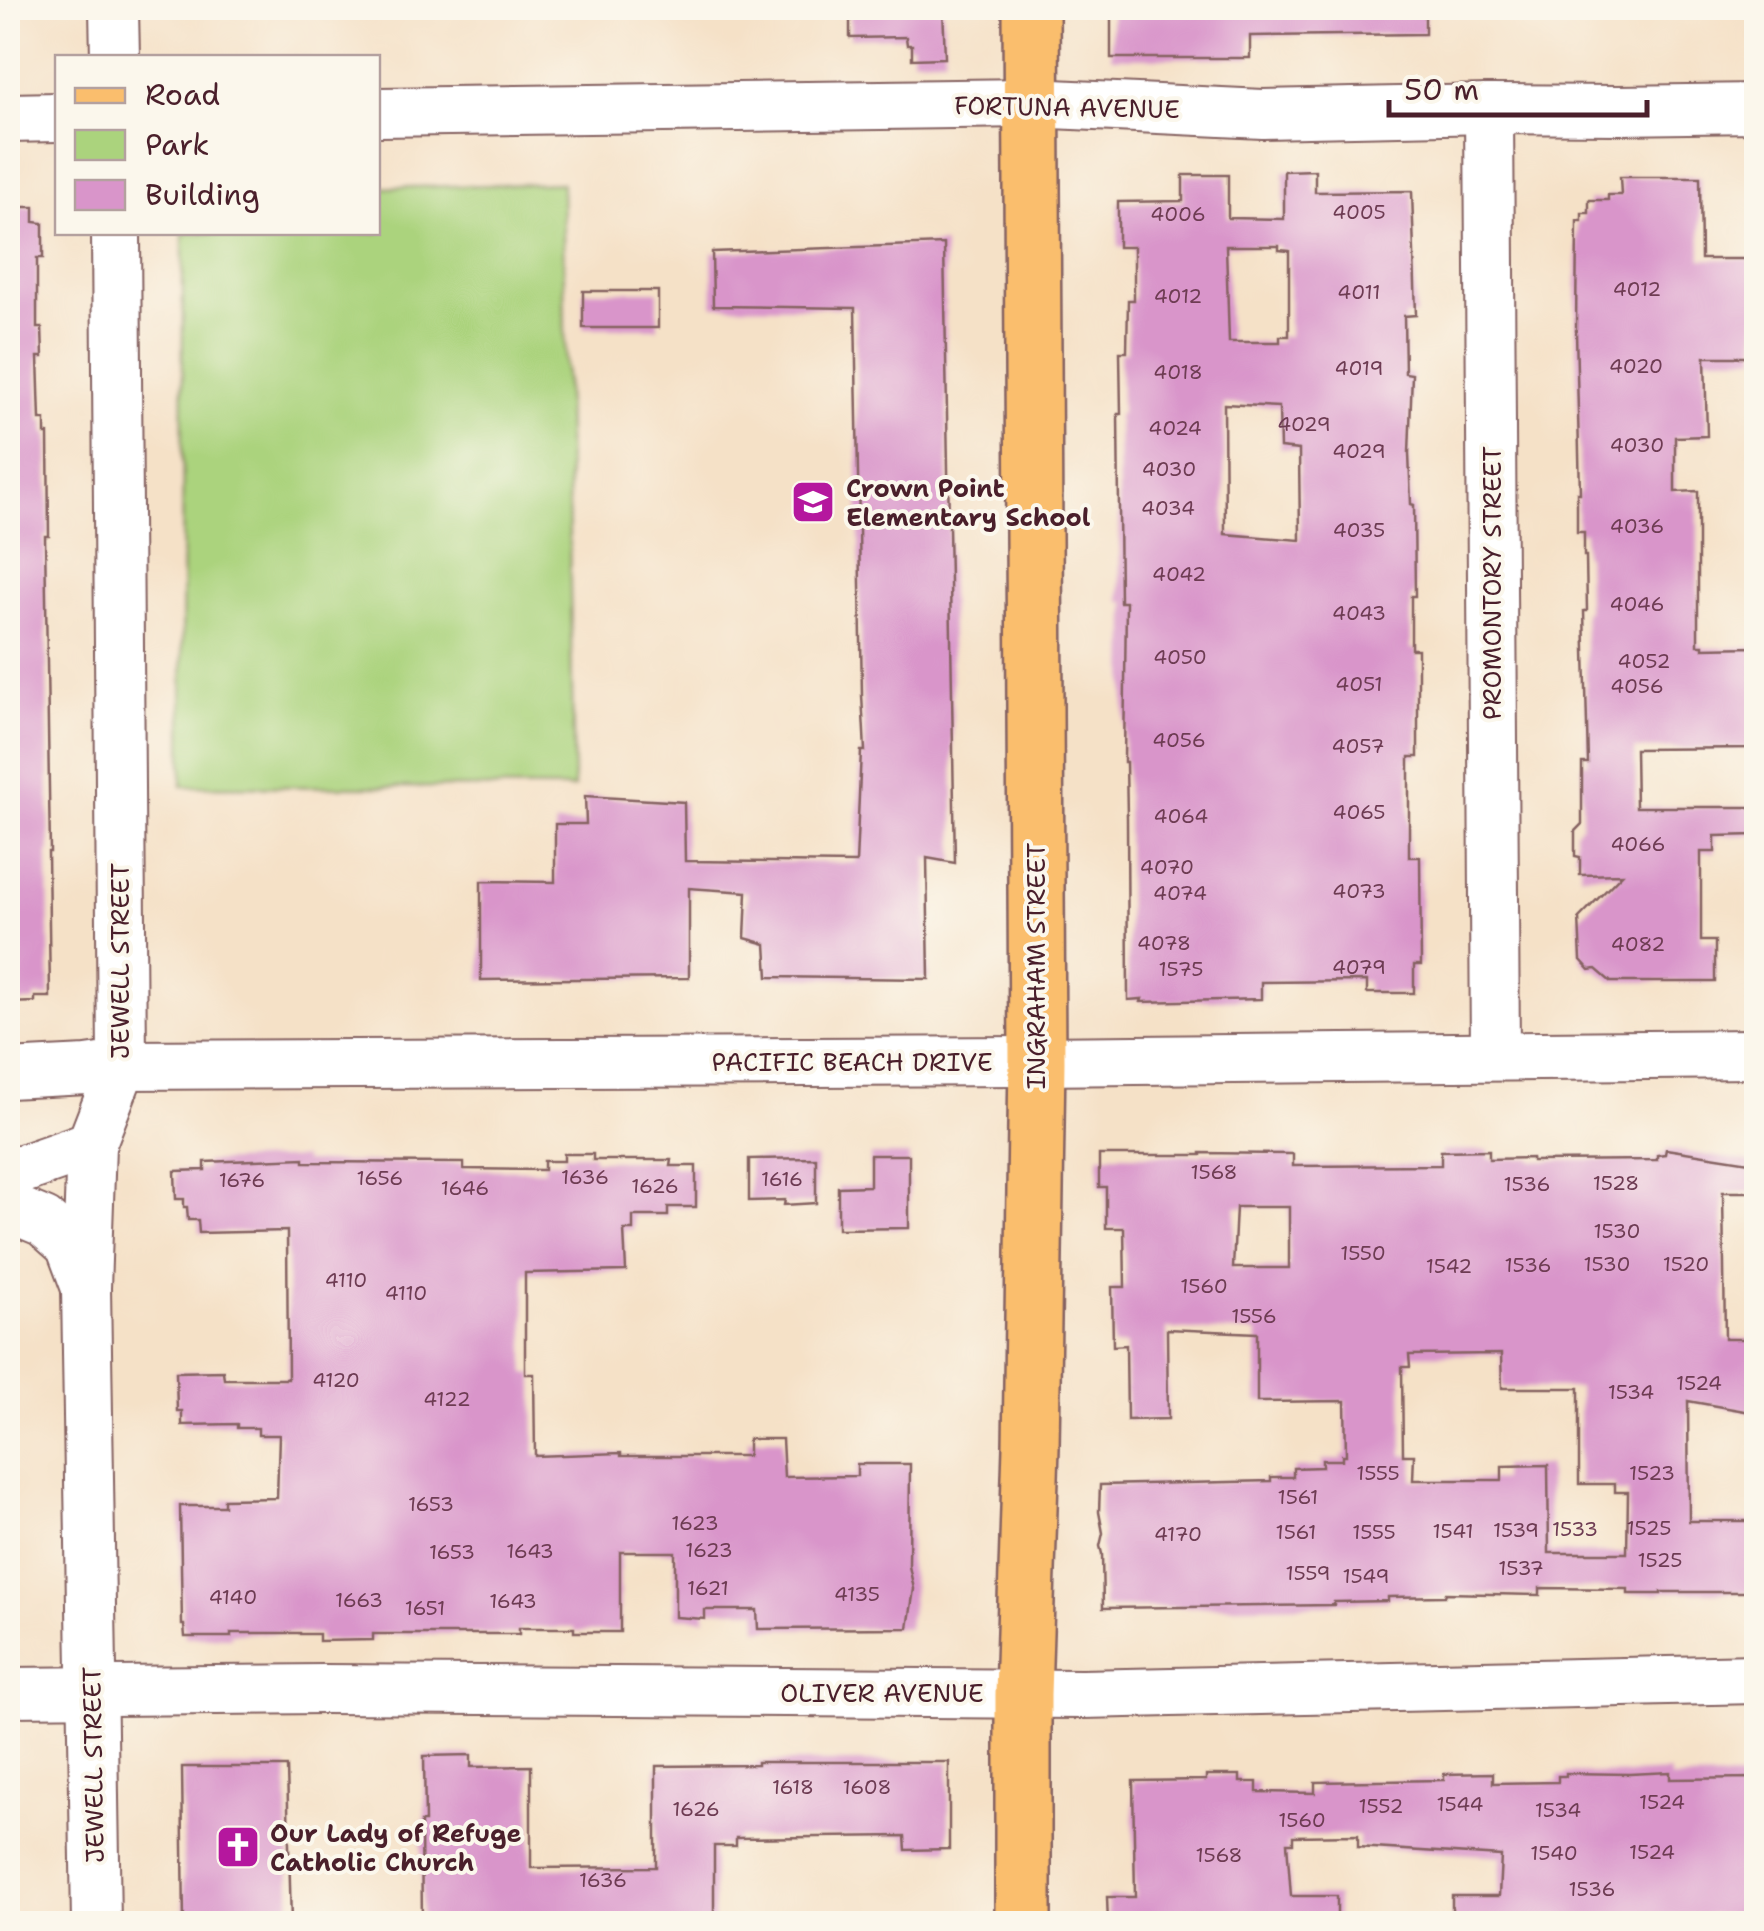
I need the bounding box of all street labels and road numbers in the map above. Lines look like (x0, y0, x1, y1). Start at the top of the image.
street label: FORTUNA AVENUE (954, 88, 1180, 126)
street label: PROMONTORY STREET (1475, 446, 1509, 720)
street label: INGRAHAM STREET (1019, 843, 1053, 1089)
street label: JEWELL STREET (103, 863, 137, 1059)
street label: PACIFIC BEACH DRIVE (711, 1045, 993, 1079)
street label: JEWELL STREET (74, 1666, 112, 1864)
street label: OLIVER AVENUE (780, 1676, 984, 1710)

